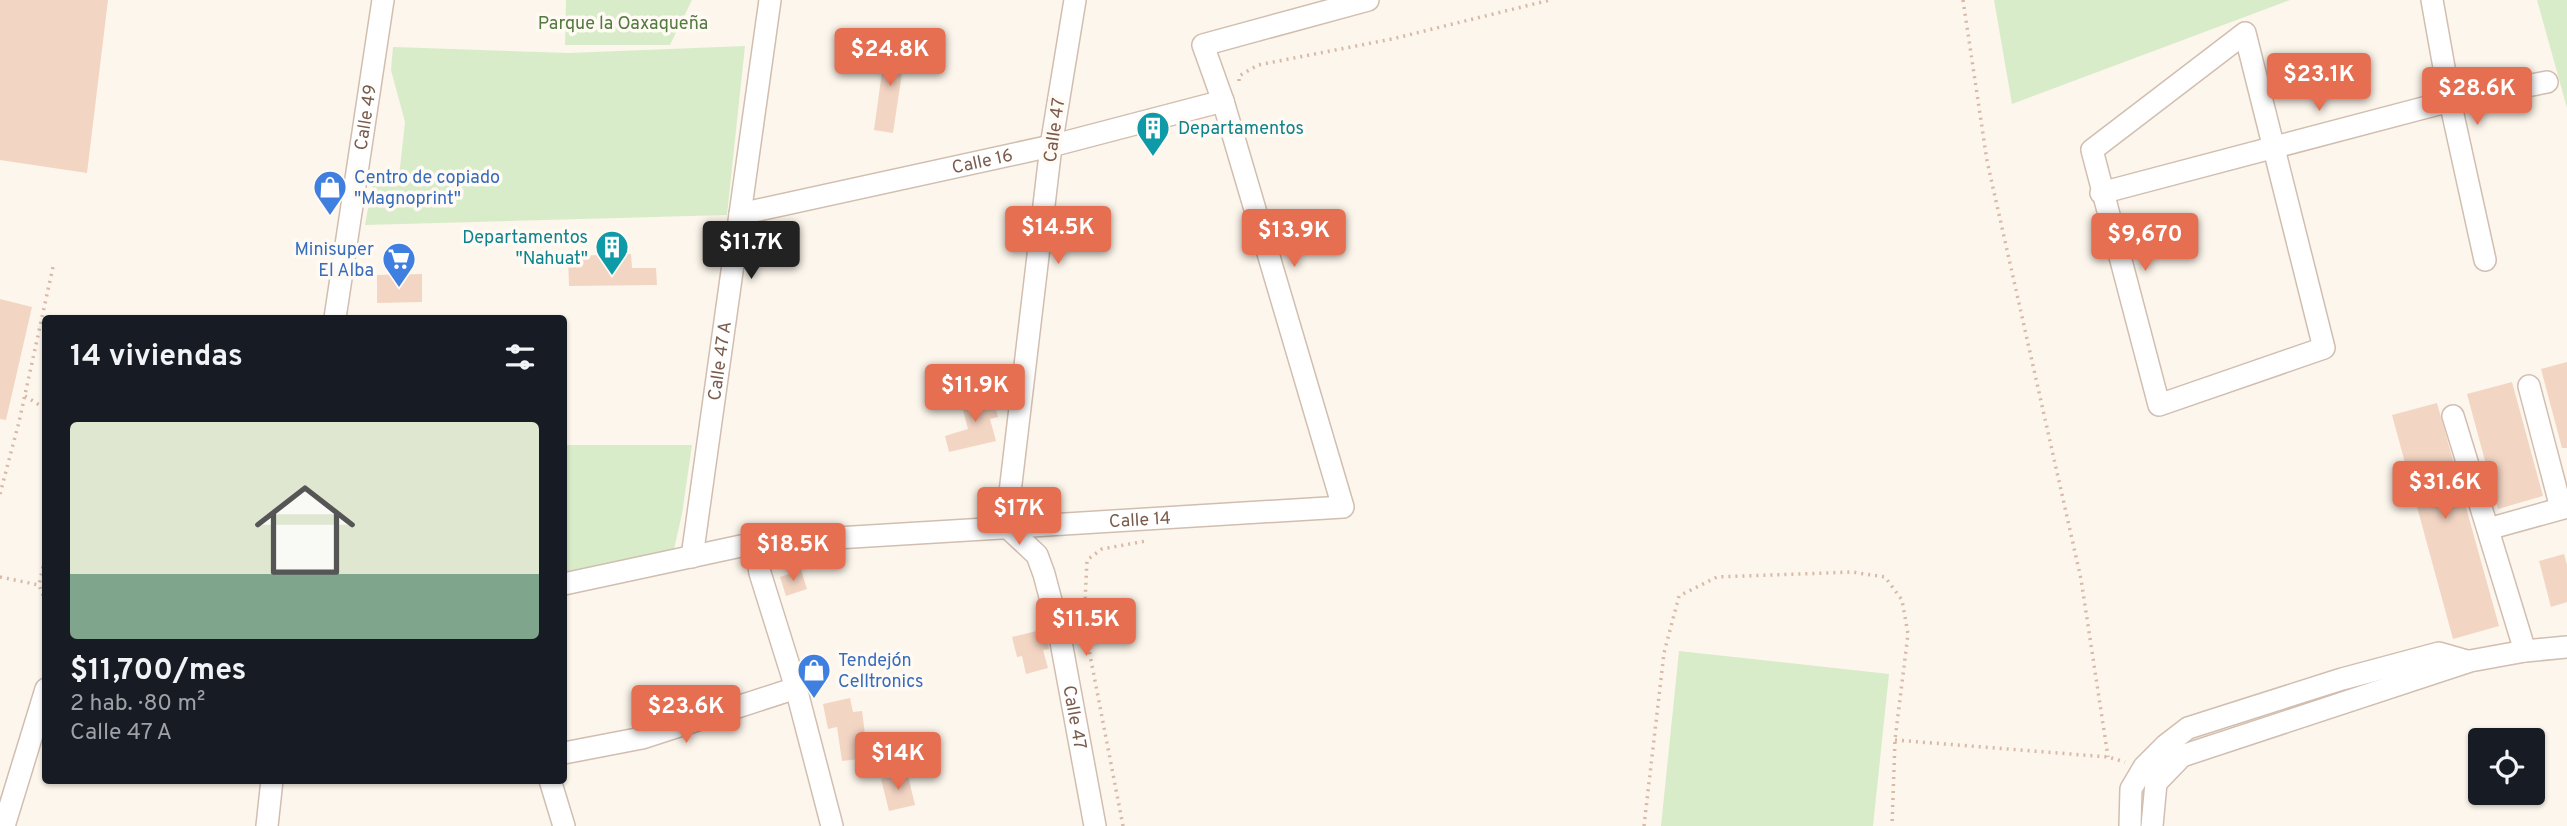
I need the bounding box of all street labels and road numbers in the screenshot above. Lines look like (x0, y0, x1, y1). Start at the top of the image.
street label: Calle 49 (350, 83, 383, 152)
street label: Calle 47 (1040, 96, 1071, 164)
street label: Calle 16 (950, 145, 1015, 180)
street label: Calle 47 A (704, 320, 738, 402)
street label: Calle 14 (1108, 508, 1172, 534)
street label: Calle 47 (1056, 684, 1091, 752)

